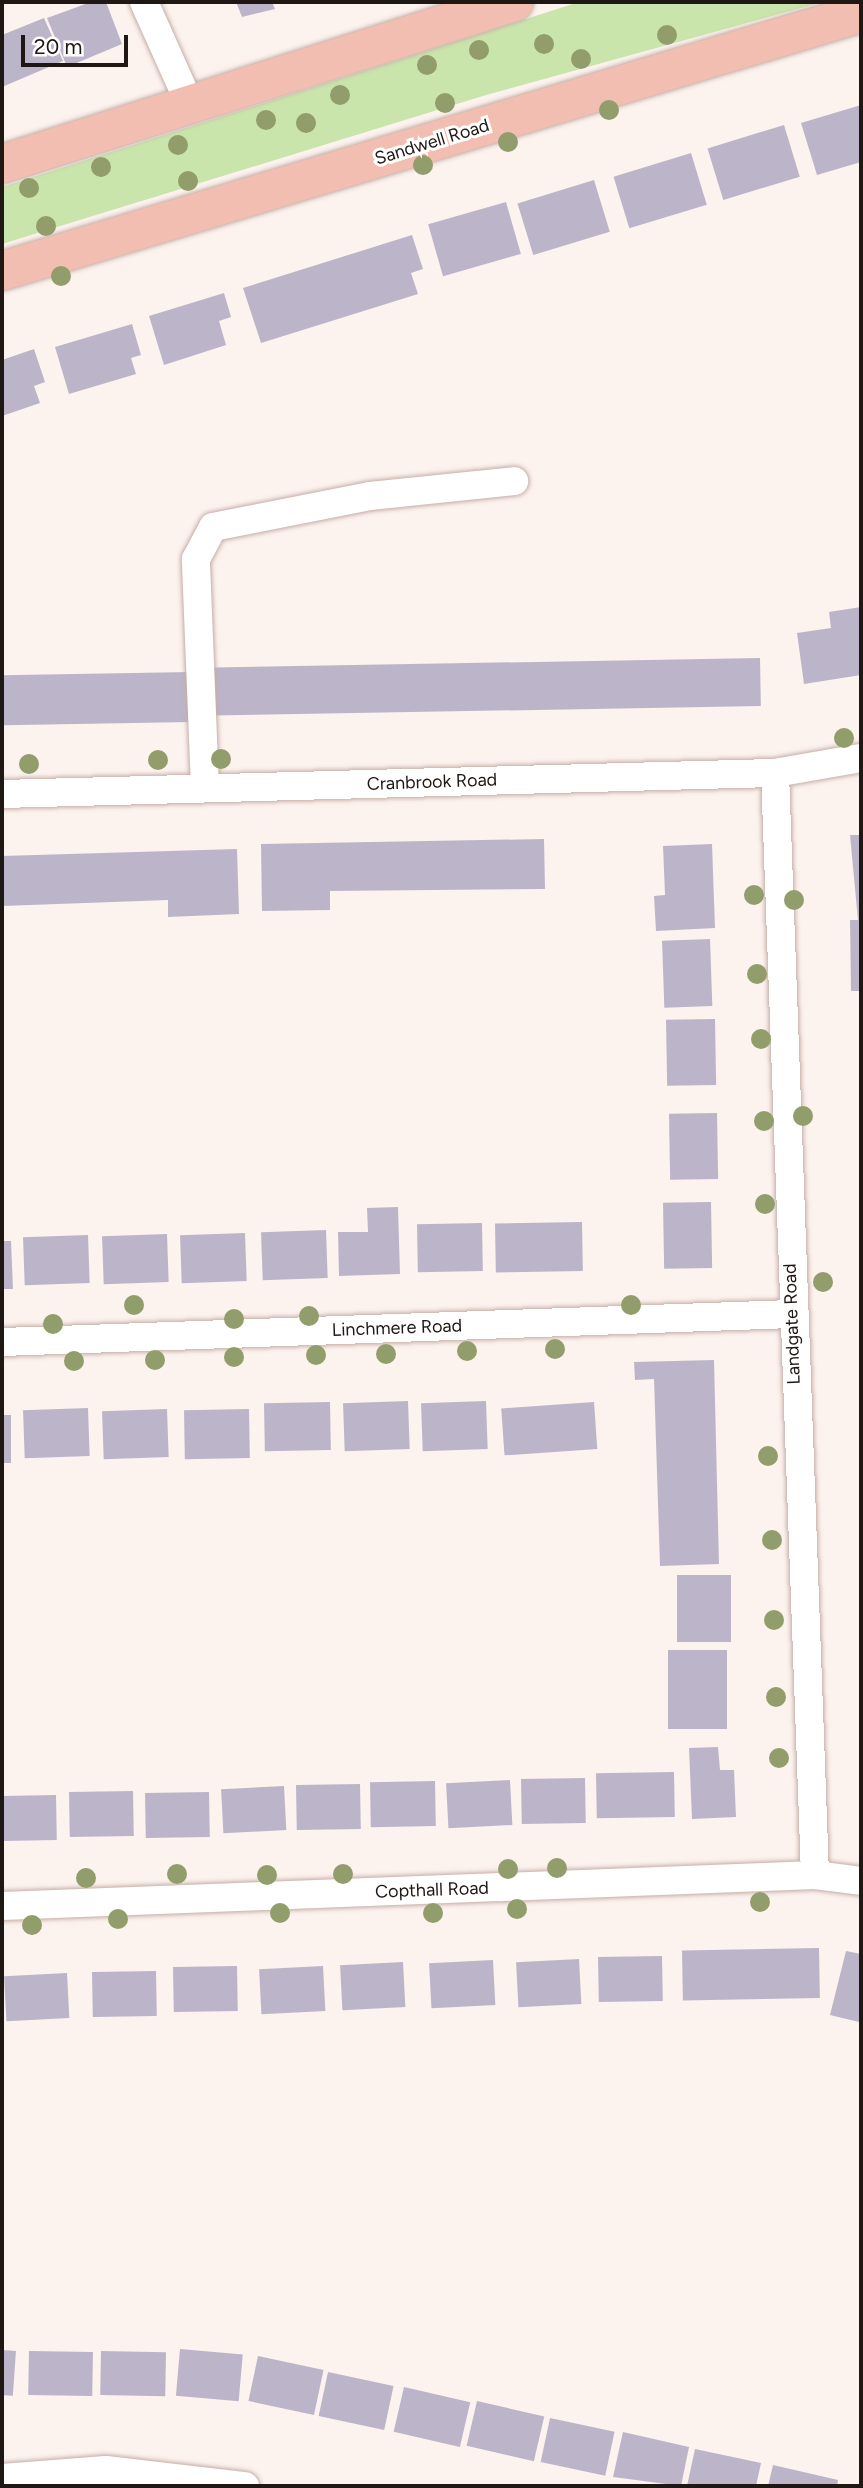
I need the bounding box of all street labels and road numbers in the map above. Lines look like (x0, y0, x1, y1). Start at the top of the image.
street label: Sandwell Road (372, 114, 492, 170)
street label: Cranbrook Road (366, 769, 498, 795)
street label: Landgate Road (779, 1263, 805, 1385)
street label: Linchmere Road (332, 1315, 462, 1341)
street label: Copthall Road (375, 1877, 489, 1903)

